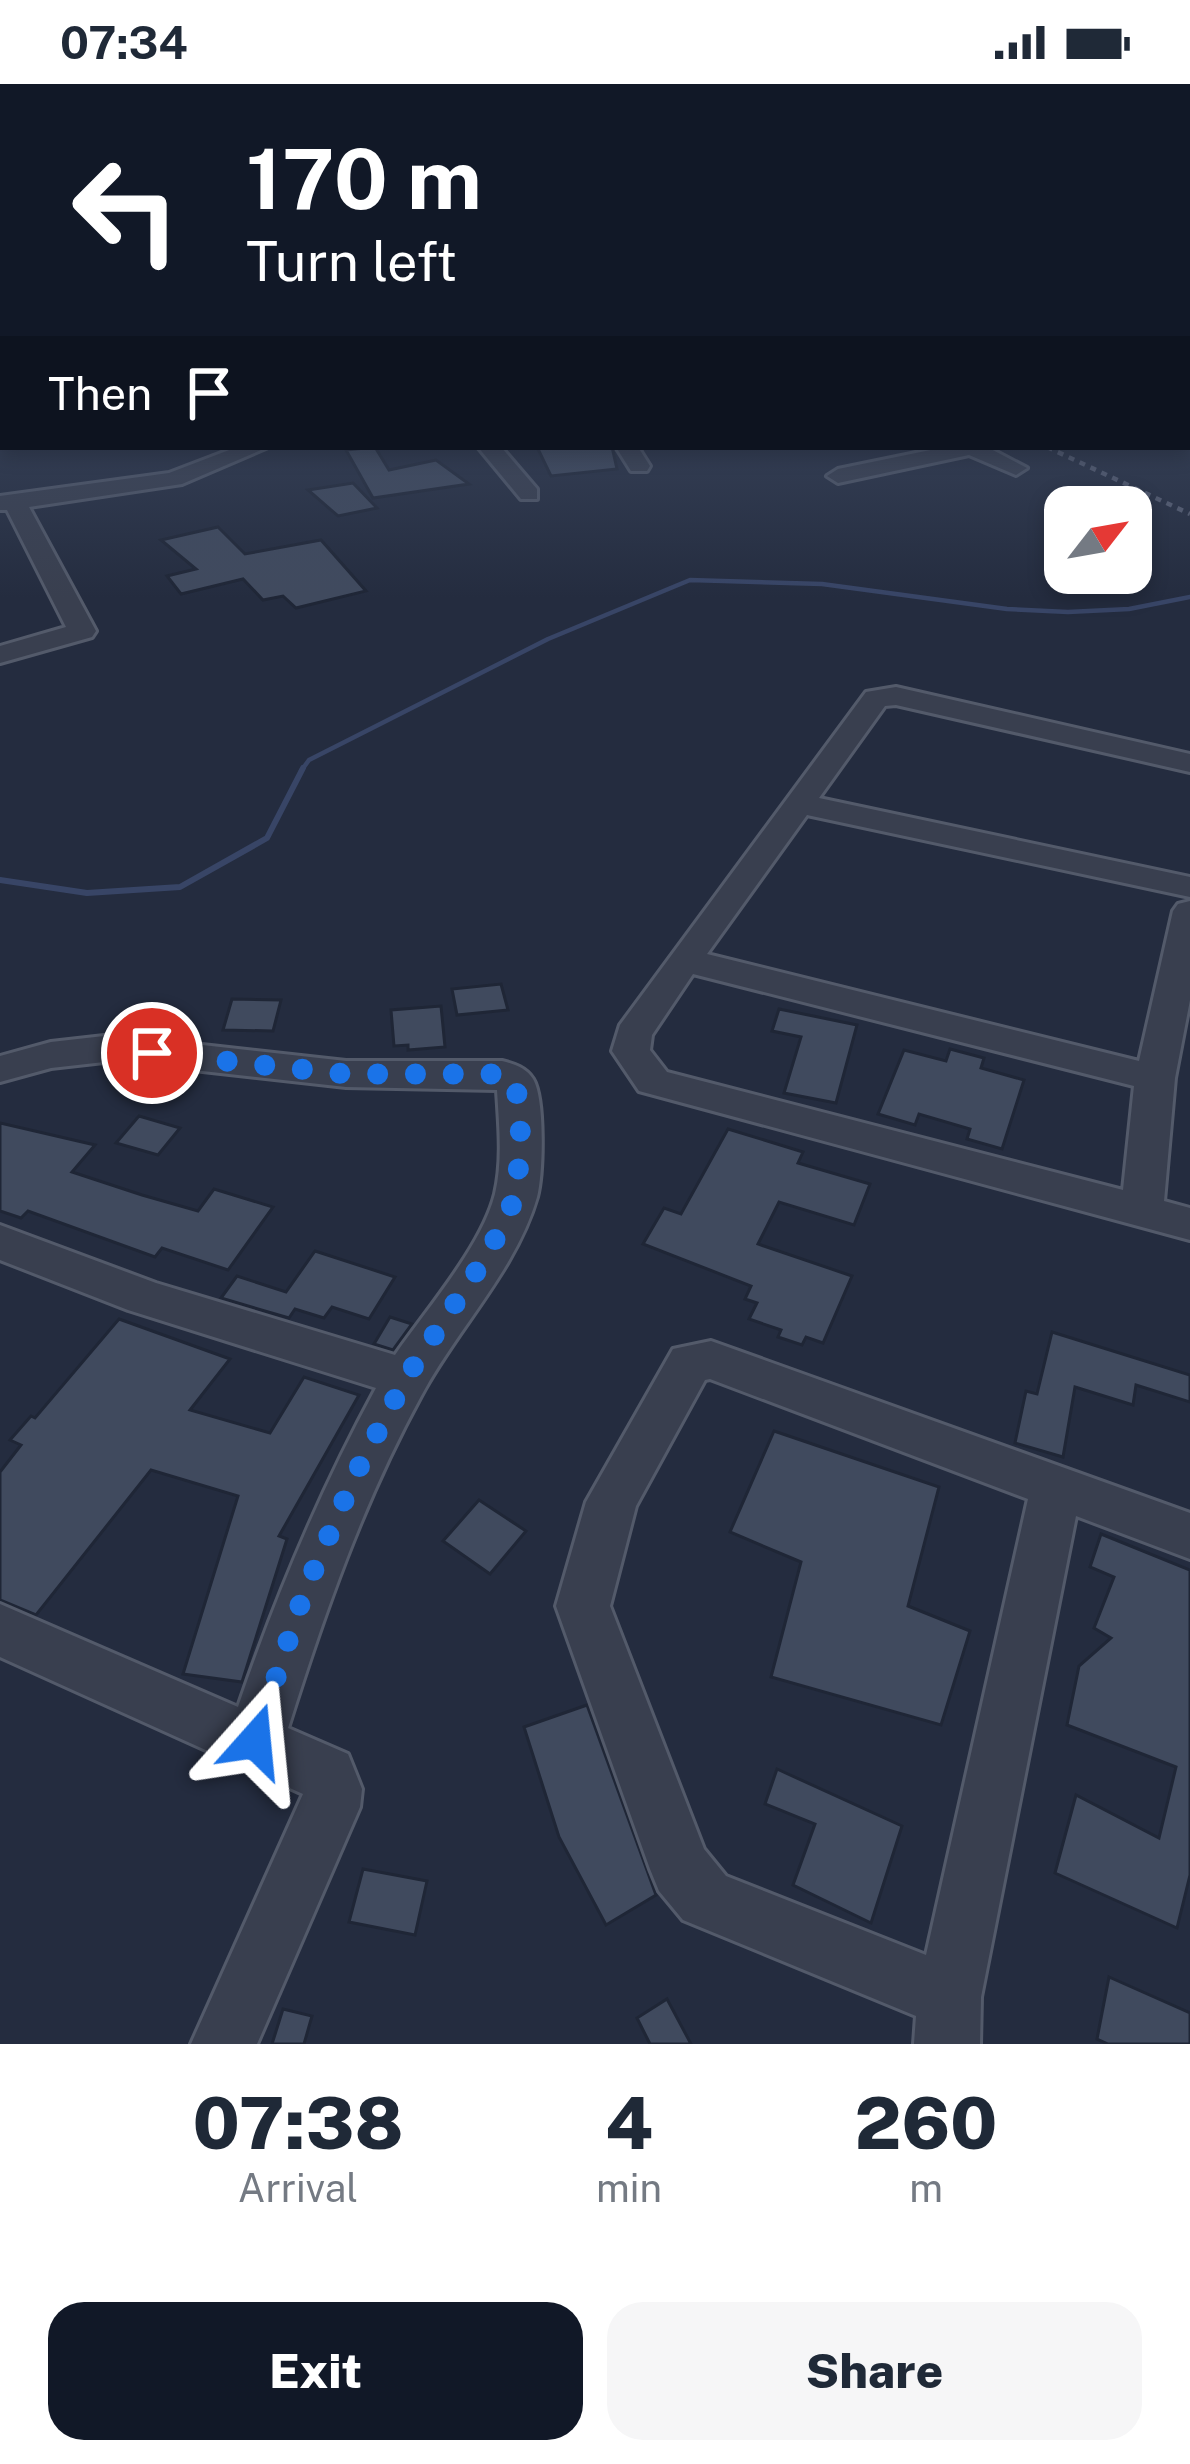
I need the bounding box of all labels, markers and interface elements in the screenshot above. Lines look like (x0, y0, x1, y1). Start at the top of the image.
text: 07:34 (60, 16, 188, 69)
text: 170 m (246, 129, 482, 228)
icon: left (48, 132, 204, 288)
text: Turn left (246, 230, 457, 293)
icon: arrive (176, 360, 242, 426)
text: Then (48, 367, 152, 420)
north arrow (1044, 486, 1152, 594)
map controls (1044, 486, 1152, 594)
pin (101, 1002, 203, 1104)
icon: arrive (119, 1020, 185, 1086)
position arrow (192, 1678, 318, 1804)
text: 07:38 (192, 2081, 404, 2165)
text: 4 (605, 2081, 653, 2165)
text: 260 (854, 2081, 998, 2165)
text: Arrival (238, 2165, 358, 2211)
text: min (596, 2165, 662, 2211)
text: m (909, 2165, 943, 2211)
button: Exit (48, 2302, 583, 2440)
button: Share (607, 2302, 1142, 2440)

